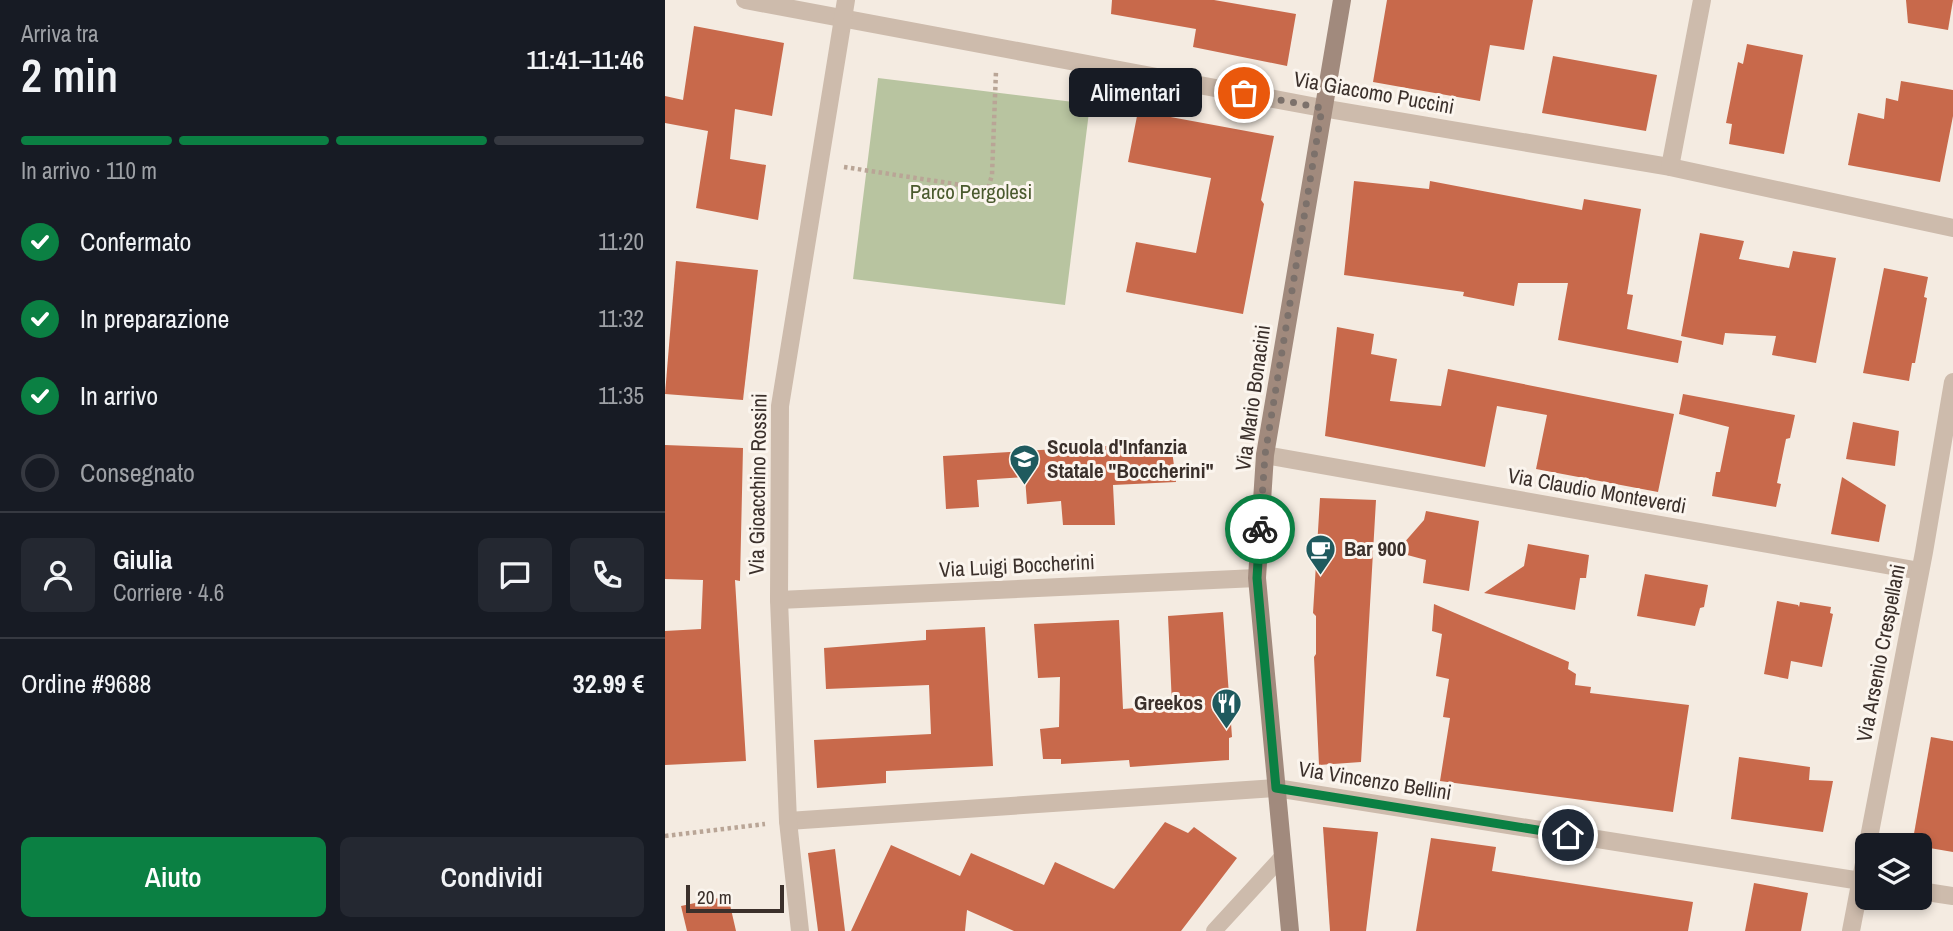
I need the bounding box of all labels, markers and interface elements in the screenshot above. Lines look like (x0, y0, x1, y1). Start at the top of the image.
text: Arriva tra (21, 18, 99, 49)
text: 11:41–11:46 (526, 42, 644, 77)
text: 2 min (21, 44, 118, 106)
pin (1214, 63, 1274, 123)
street label: Via Giacomo Puccini (1292, 64, 1457, 121)
callout: Alimentari (1069, 68, 1202, 118)
icon: bag (1225, 74, 1263, 112)
text: Alimentari (1090, 77, 1181, 108)
text: In arrivo · 110 m (21, 155, 157, 186)
park label: Parco Pergolesi (910, 177, 1032, 206)
icon: check (21, 223, 59, 261)
text: Confermato (80, 224, 191, 259)
text: 11:20 (598, 226, 644, 257)
icon: check (21, 300, 59, 338)
text: In preparazione (80, 301, 229, 336)
text: 11:32 (598, 303, 644, 334)
street label: Via Mario Bonacini (1228, 323, 1277, 473)
icon: check (21, 377, 59, 415)
text: In arrivo (80, 378, 158, 413)
text: 11:35 (598, 380, 644, 411)
street label: Via Gioacchino Rossini (741, 393, 774, 575)
place label: Scuola d'Infanzia Statale "Boccherini" (1047, 432, 1214, 485)
school or university icon: Scuola d'Infanzia Statale "Boccherini" (1007, 442, 1041, 486)
text: Consegnato (80, 455, 195, 490)
street label: Via Claudio Monteverdi (1506, 461, 1689, 520)
courier (1225, 494, 1295, 564)
icon: bike (1241, 510, 1279, 548)
cafe icon: Bar 900 (1304, 532, 1338, 576)
place label: Bar 900 (1344, 534, 1406, 563)
button: person (21, 538, 95, 612)
button: chat (478, 538, 552, 612)
button: phone (570, 538, 644, 612)
text: Giulia (113, 542, 172, 577)
street label: Via Luigi Boccherini (938, 547, 1096, 584)
street label: Via Arsenio Crespellani (1849, 561, 1912, 744)
text: Corriere · 4.6 (113, 577, 224, 608)
text: Ordine #9688 (21, 666, 151, 701)
text: 32.99 € (573, 666, 644, 701)
restaurant icon: Greekos (1209, 686, 1243, 730)
place label: Greekos (1134, 688, 1203, 717)
street label: Via Vincenzo Bellini (1297, 754, 1454, 807)
pin (1538, 805, 1598, 865)
icon: home (1549, 816, 1587, 854)
map controls (1855, 833, 1932, 910)
button: layers (1855, 833, 1932, 910)
button: Aiuto (21, 837, 326, 917)
button: Condividi (340, 837, 644, 917)
scale bar (686, 882, 784, 914)
text: 20 m (697, 884, 732, 910)

